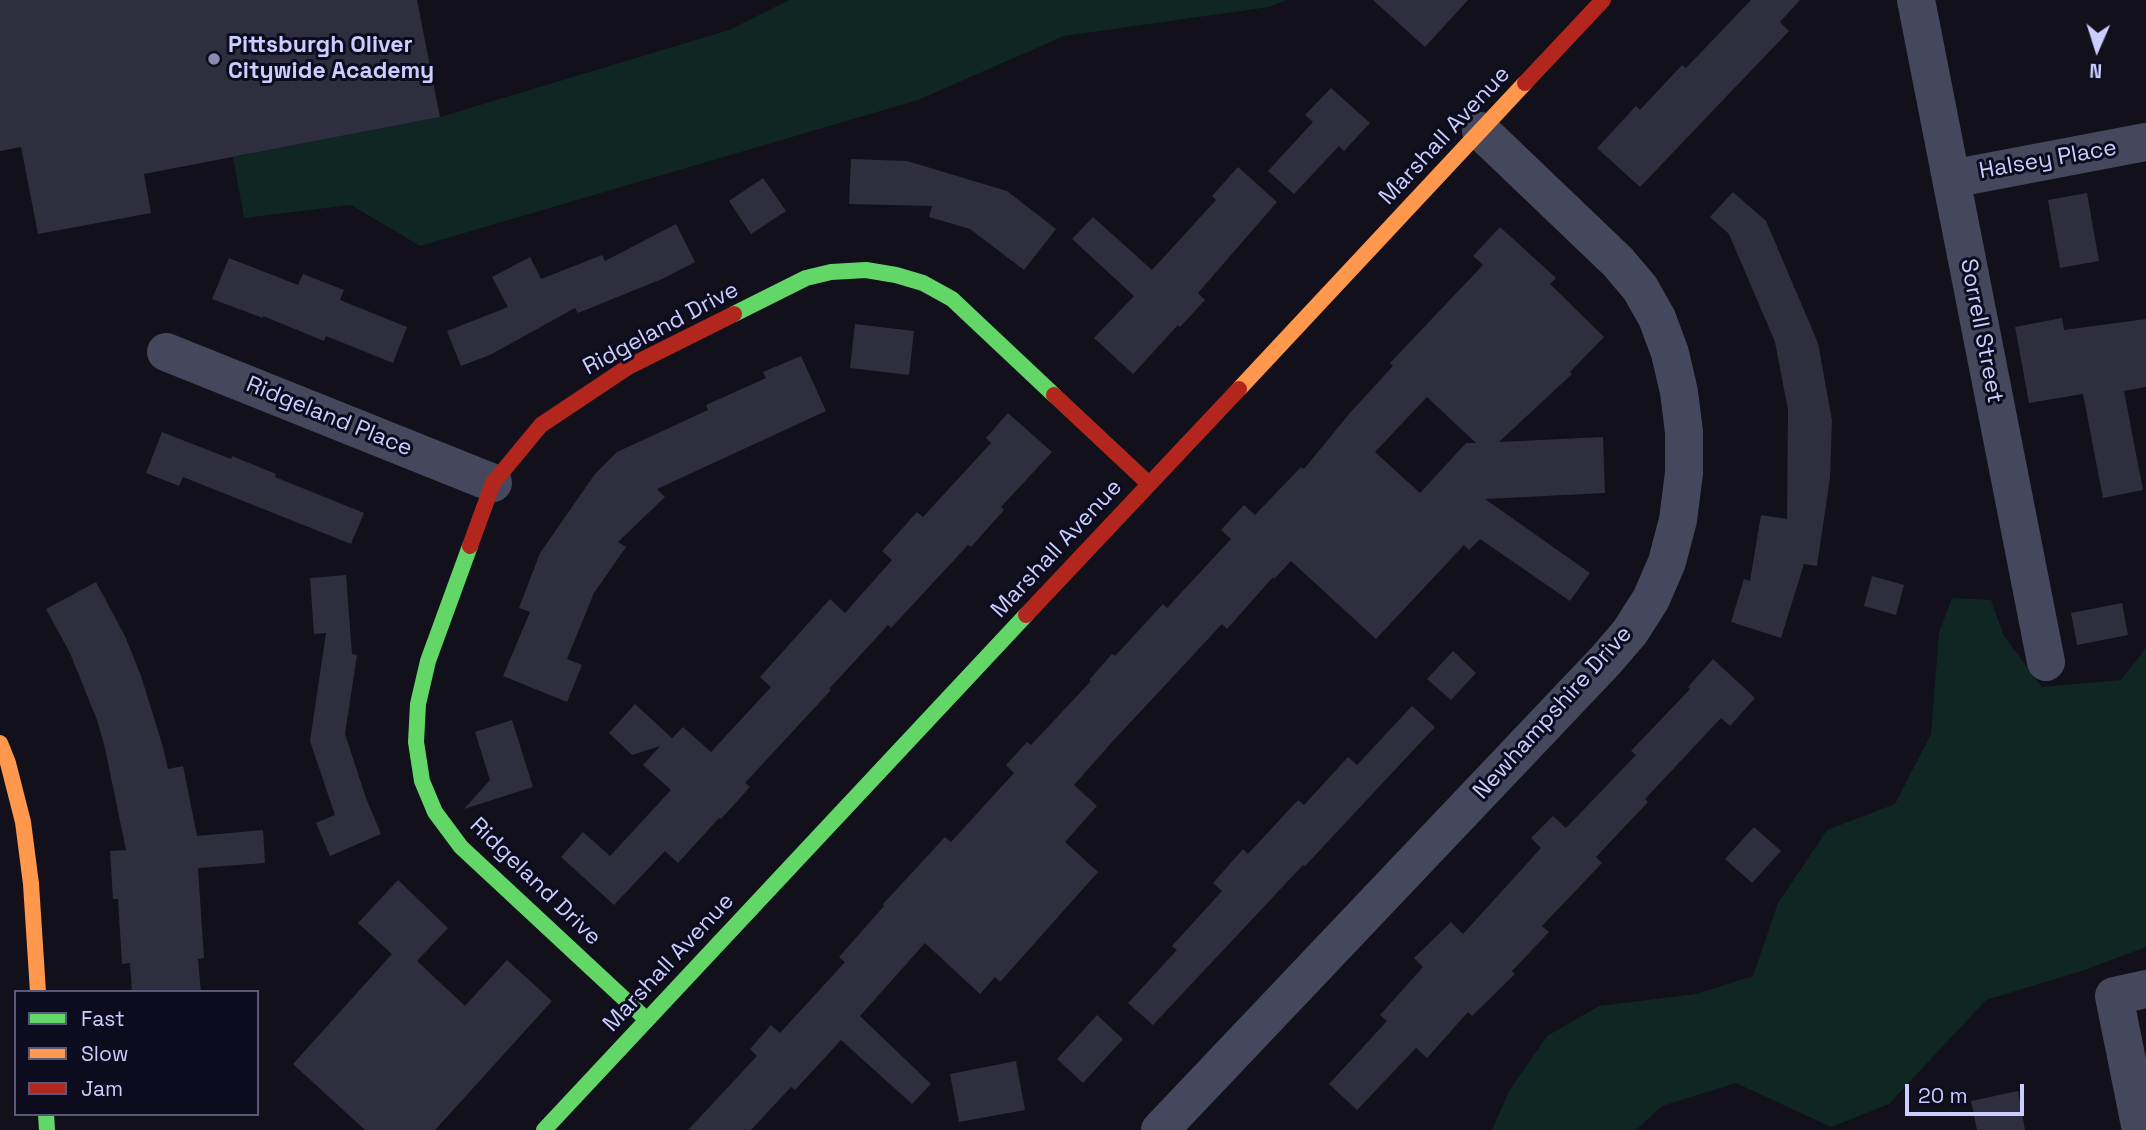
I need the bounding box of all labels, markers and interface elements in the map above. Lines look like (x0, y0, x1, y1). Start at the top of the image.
north arrow (2062, 14, 2132, 84)
place label: Pittsburgh Oliver Citywide Academy (228, 32, 434, 86)
marker: Pittsburgh Oliver Citywide Academy (206, 51, 222, 67)
text: N (2089, 58, 2103, 83)
street label: Marshall Avenue (1374, 61, 1516, 211)
street label: Halsey Place (1977, 134, 2119, 186)
street label: Sorrell Street (1953, 257, 2009, 405)
street label: Ridgeland Drive (579, 276, 743, 382)
street label: Ridgeland Place (242, 371, 416, 463)
street label: Marshall Avenue (986, 474, 1128, 624)
street label: Newhampshire Drive (1468, 621, 1638, 805)
street label: Ridgeland Drive (464, 812, 606, 952)
street label: Marshall Avenue (598, 888, 740, 1038)
legend (14, 990, 259, 1116)
text: Fast (81, 1005, 125, 1032)
text: Slow (81, 1040, 129, 1067)
scale bar (1908, 1070, 2027, 1114)
text: Jam (81, 1075, 123, 1102)
text: 20 m (1918, 1082, 1968, 1109)

